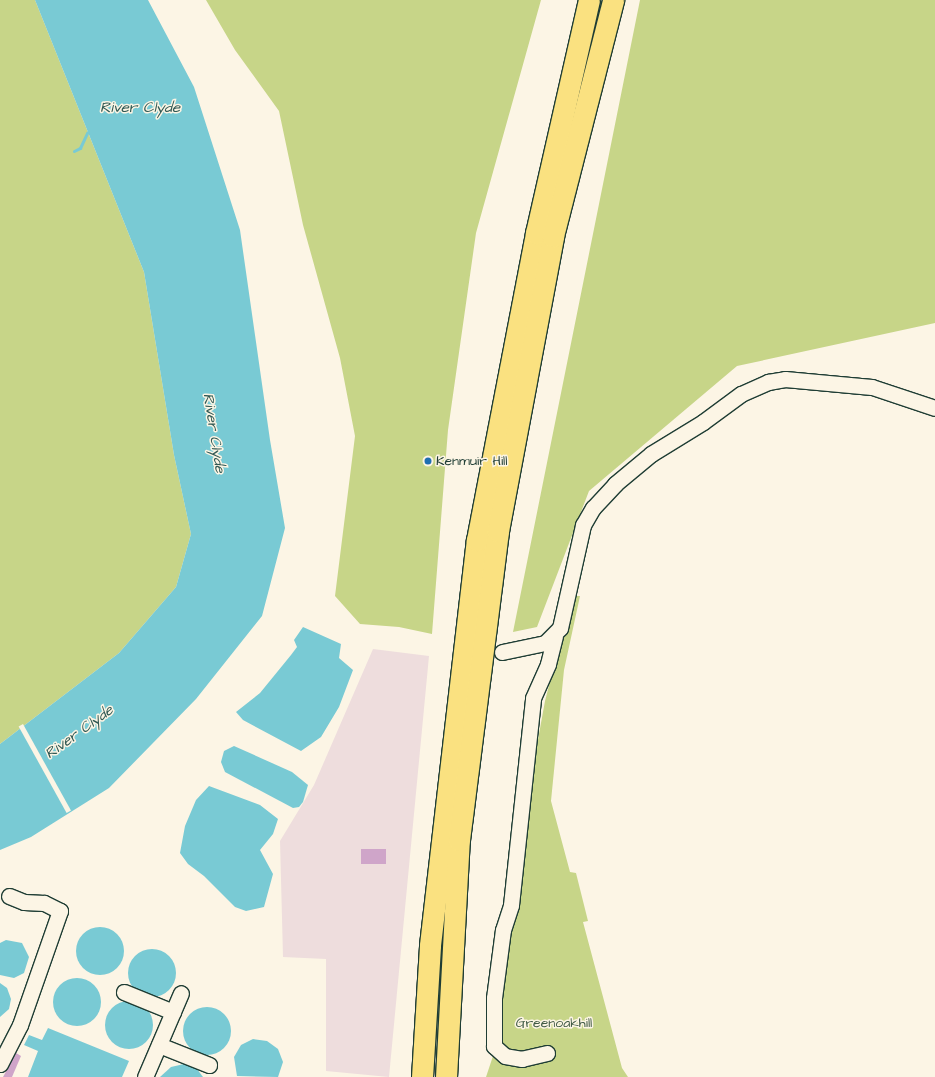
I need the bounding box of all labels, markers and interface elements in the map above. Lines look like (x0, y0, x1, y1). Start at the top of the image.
water label: River Clyde (100, 99, 180, 117)
water label: River Clyde (199, 392, 229, 474)
place label: Kenmuir Hill (436, 453, 508, 469)
marker: Kenmuir Hill (423, 456, 433, 466)
water label: River Clyde (41, 701, 117, 763)
park label: Greenoakhill (516, 1015, 592, 1031)

